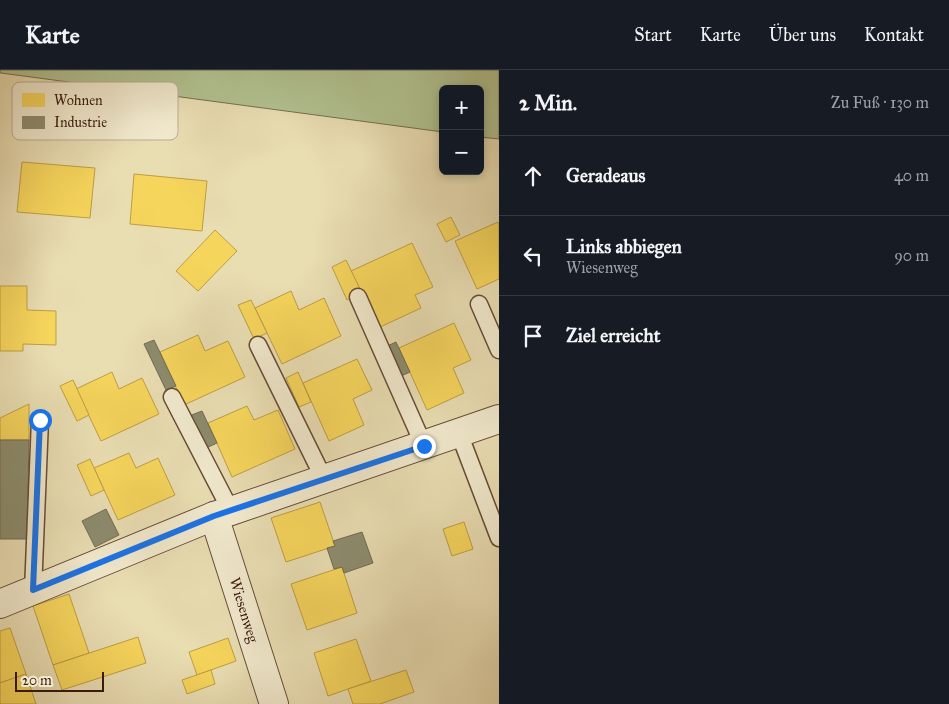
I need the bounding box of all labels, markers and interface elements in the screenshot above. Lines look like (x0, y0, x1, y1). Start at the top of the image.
text: Karte (25, 20, 80, 50)
text: Start (634, 24, 672, 46)
text: Karte (700, 24, 741, 46)
text: Über uns (769, 24, 836, 46)
text: Kontakt (864, 24, 924, 46)
legend (12, 82, 178, 140)
map controls (439, 85, 484, 175)
button: + (439, 85, 484, 130)
text: 2 Min. (519, 90, 577, 116)
text: Wohnen (54, 92, 103, 109)
text: Zu Fuß · 130 m (831, 93, 929, 112)
text: Industrie (54, 114, 107, 131)
button: − (439, 130, 484, 175)
icon: ahead (519, 162, 547, 190)
text: Geradeaus (566, 164, 645, 187)
text: 40 m (894, 166, 929, 185)
text: Links abbiegen (566, 235, 682, 258)
icon: left (519, 242, 547, 270)
text: 90 m (894, 246, 929, 265)
text: Wiesenweg (566, 258, 638, 277)
icon: arrive (519, 322, 547, 350)
text: Ziel erreicht (566, 324, 660, 347)
route start (29, 409, 52, 432)
route end (413, 435, 436, 458)
street label: Wiesenweg (226, 575, 263, 646)
scale bar (15, 669, 104, 692)
text: 20 m (22, 672, 52, 689)

